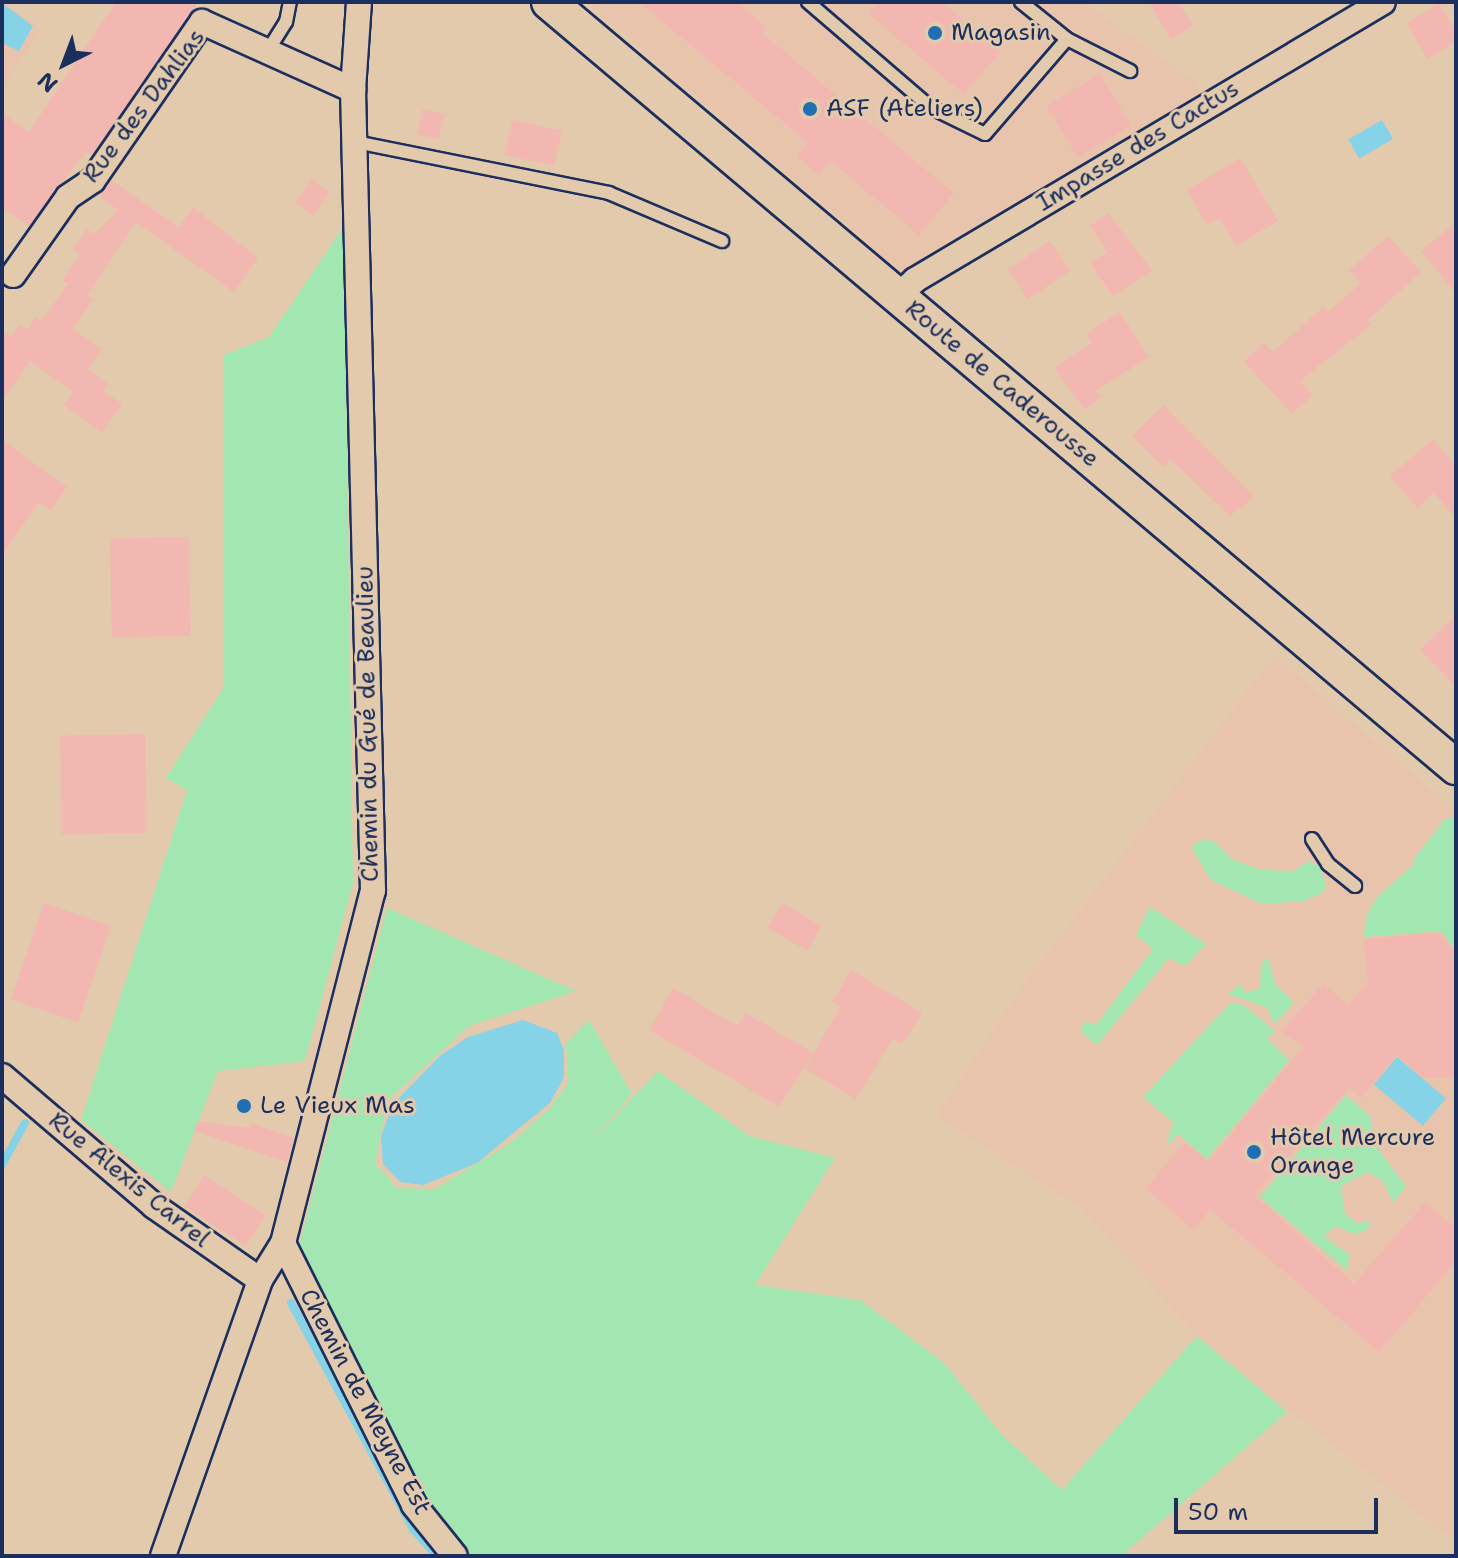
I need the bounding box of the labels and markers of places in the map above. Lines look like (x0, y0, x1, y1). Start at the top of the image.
place label: Magasin (951, 19, 1051, 47)
marker: Magasin (926, 24, 944, 42)
place label: ASF (Ateliers) (826, 95, 983, 123)
marker: ASF (Ateliers) (801, 100, 819, 118)
place label: Le Vieux Mas (260, 1092, 415, 1120)
marker: Le Vieux Mas (235, 1097, 253, 1115)
place label: Hôtel Mercure Orange (1270, 1124, 1435, 1180)
marker: Hôtel Mercure Orange (1245, 1143, 1263, 1161)

